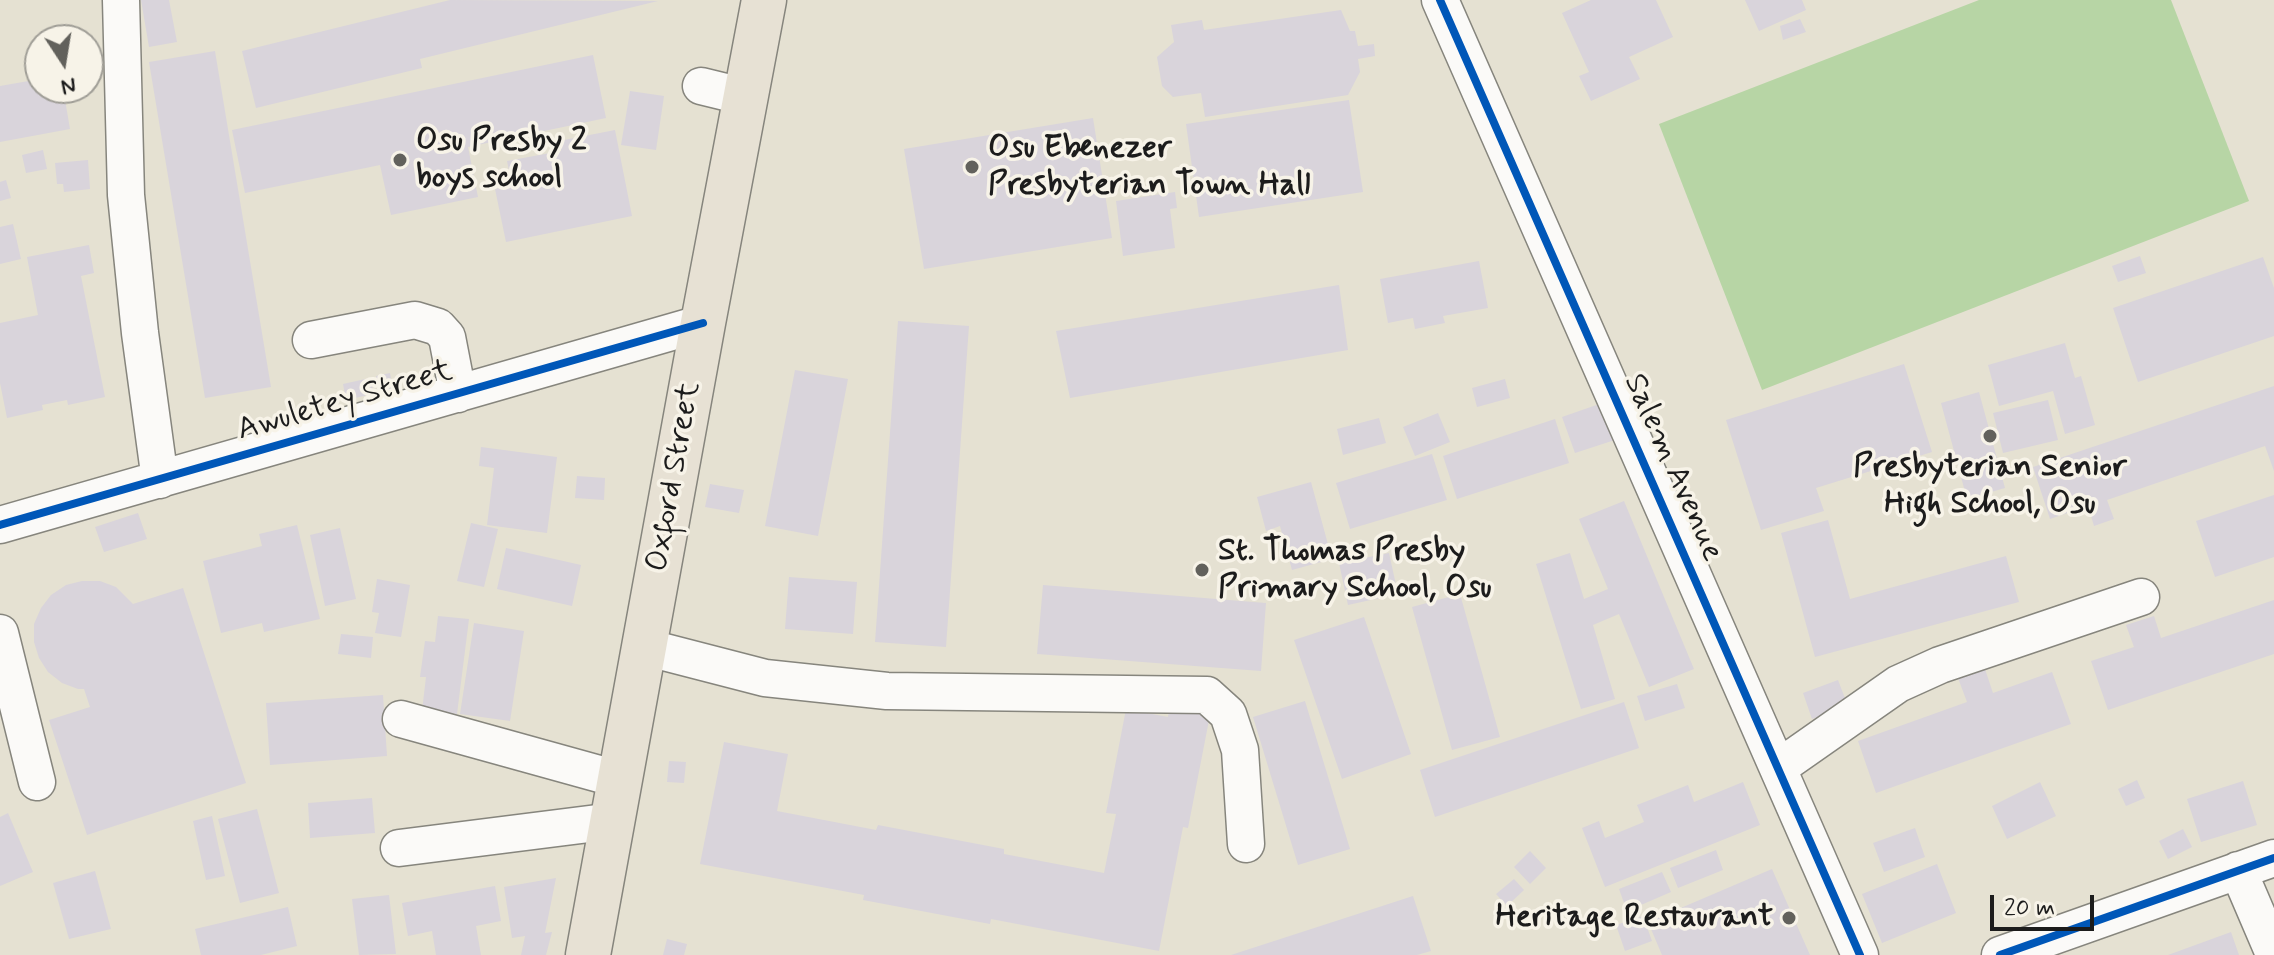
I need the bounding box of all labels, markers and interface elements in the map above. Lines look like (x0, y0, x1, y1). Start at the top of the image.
north arrow (24, 24, 104, 104)
text: N (58, 70, 79, 101)
place label: Osu Presby 2 boys school (416, 123, 587, 198)
place label: Osu Ebenezer Presbyterian Town Hall (988, 130, 1310, 205)
marker: Osu Presby 2 boys school (391, 151, 409, 169)
marker: Osu Ebenezer Presbyterian Town Hall (963, 158, 981, 176)
street label: Awuletey Street (233, 353, 457, 451)
street label: Salem Avenue (1614, 368, 1730, 568)
street label: Oxford Street (639, 379, 711, 575)
marker: Presbyterian Senior High School, Osu (1981, 427, 1999, 445)
place label: Presbyterian Senior High School, Osu (1853, 449, 2127, 524)
place label: St. Thomas Presby Primary School, Osu (1218, 533, 1492, 608)
marker: St. Thomas Presby Primary School, Osu (1193, 561, 1211, 579)
scale bar (1994, 879, 2098, 929)
text: 20 m (2004, 893, 2055, 924)
place label: Heritage Restaurant (1496, 899, 1773, 937)
marker: Heritage Restaurant (1780, 909, 1798, 927)

